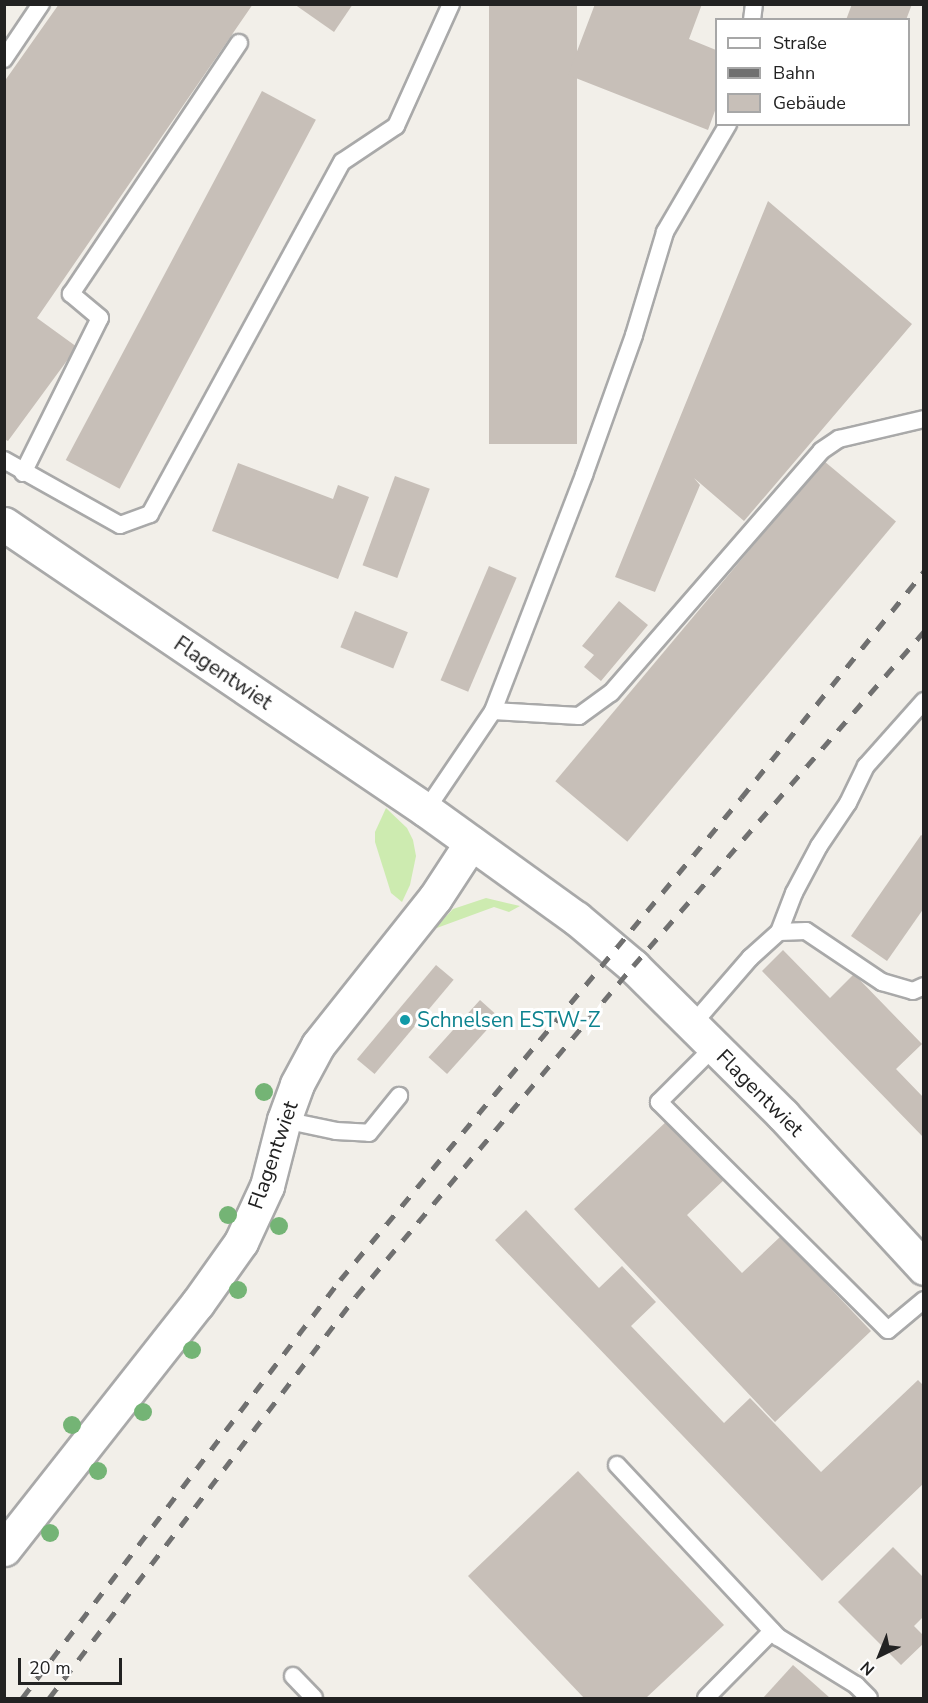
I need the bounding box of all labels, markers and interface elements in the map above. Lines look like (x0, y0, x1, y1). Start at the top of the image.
legend (715, 18, 910, 126)
text: Straße (773, 31, 827, 55)
text: Bahn (773, 61, 815, 85)
text: Gebäude (773, 91, 846, 115)
street label: Flagentwiet (169, 631, 277, 715)
place label: Schnelsen ESTW-Z (417, 1007, 600, 1033)
marker: Schnelsen ESTW-Z (398, 1013, 412, 1027)
street label: Flagentwiet (711, 1044, 809, 1142)
street label: Flagentwiet (243, 1098, 303, 1212)
north arrow (850, 1625, 910, 1685)
scale bar (21, 1646, 124, 1684)
text: 20 m (29, 1656, 71, 1680)
text: N (856, 1656, 880, 1680)

